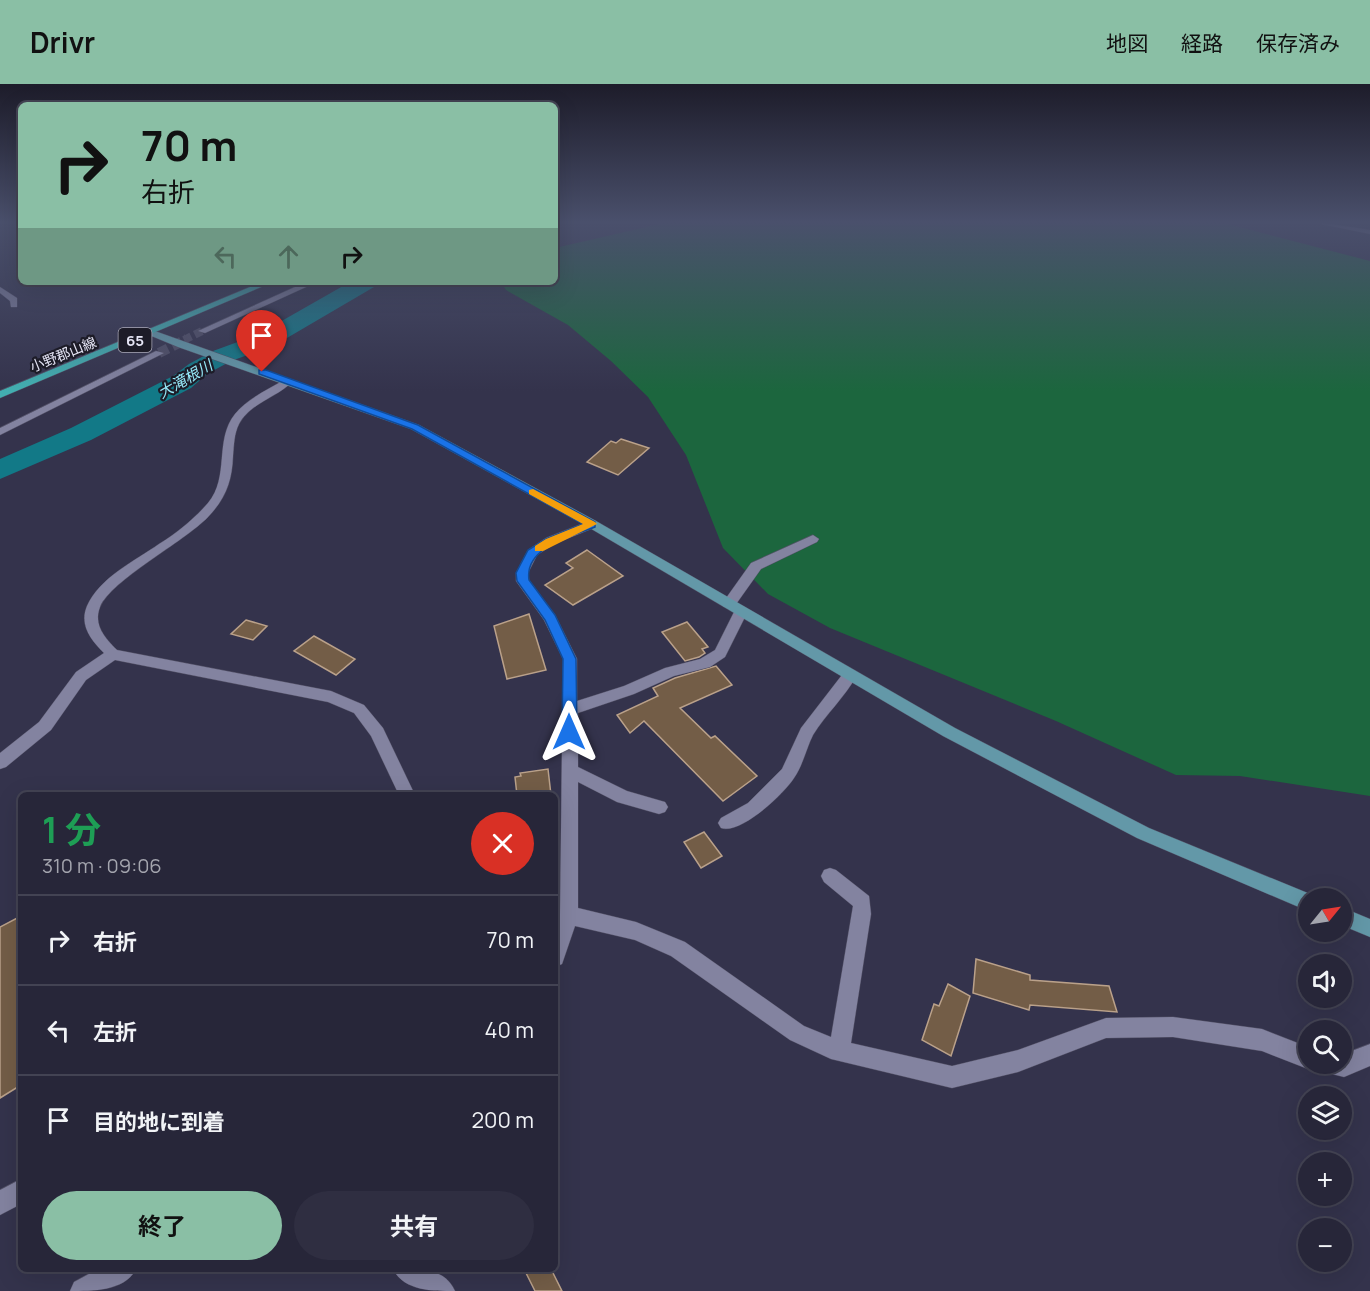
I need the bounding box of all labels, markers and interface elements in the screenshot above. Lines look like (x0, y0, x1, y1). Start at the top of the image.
text: Drivr (30, 23, 95, 61)
text: 地図 (1106, 29, 1148, 57)
text: 経路 (1181, 29, 1223, 57)
text: 保存済み (1256, 29, 1340, 57)
text: 70 m (141, 116, 237, 174)
icon: right (42, 126, 120, 204)
text: 右折 (141, 173, 195, 210)
icon: left (209, 240, 242, 273)
icon: ahead (272, 240, 305, 273)
icon: right (335, 240, 368, 273)
pin (236, 310, 287, 372)
icon: arrive (245, 319, 278, 352)
road number: 65 (118, 328, 152, 352)
street label: 小野郡山線 (27, 332, 99, 376)
water label: 大滝根川 (154, 354, 218, 403)
position arrow (537, 700, 601, 764)
text: 1 分 (42, 805, 101, 854)
button: close (471, 812, 534, 875)
text: 310 m · 09:06 (42, 852, 162, 879)
north arrow (1298, 888, 1352, 942)
map controls (1298, 888, 1352, 1272)
icon: right (42, 924, 75, 957)
text: 70 m (486, 925, 534, 955)
text: 右折 (93, 927, 137, 957)
button: sound (1298, 954, 1352, 1008)
icon: left (42, 1014, 75, 1047)
text: 40 m (485, 1015, 534, 1045)
text: 左折 (93, 1017, 137, 1047)
button: search (1298, 1020, 1352, 1074)
button: layers (1298, 1086, 1352, 1140)
icon: arrive (42, 1104, 75, 1137)
text: 200 m (472, 1105, 534, 1135)
text: 目的地に到着 (93, 1107, 225, 1137)
button: + (1298, 1152, 1352, 1206)
button: 終了 (42, 1191, 282, 1260)
button: 共有 (294, 1191, 534, 1260)
button: − (1298, 1218, 1352, 1272)

